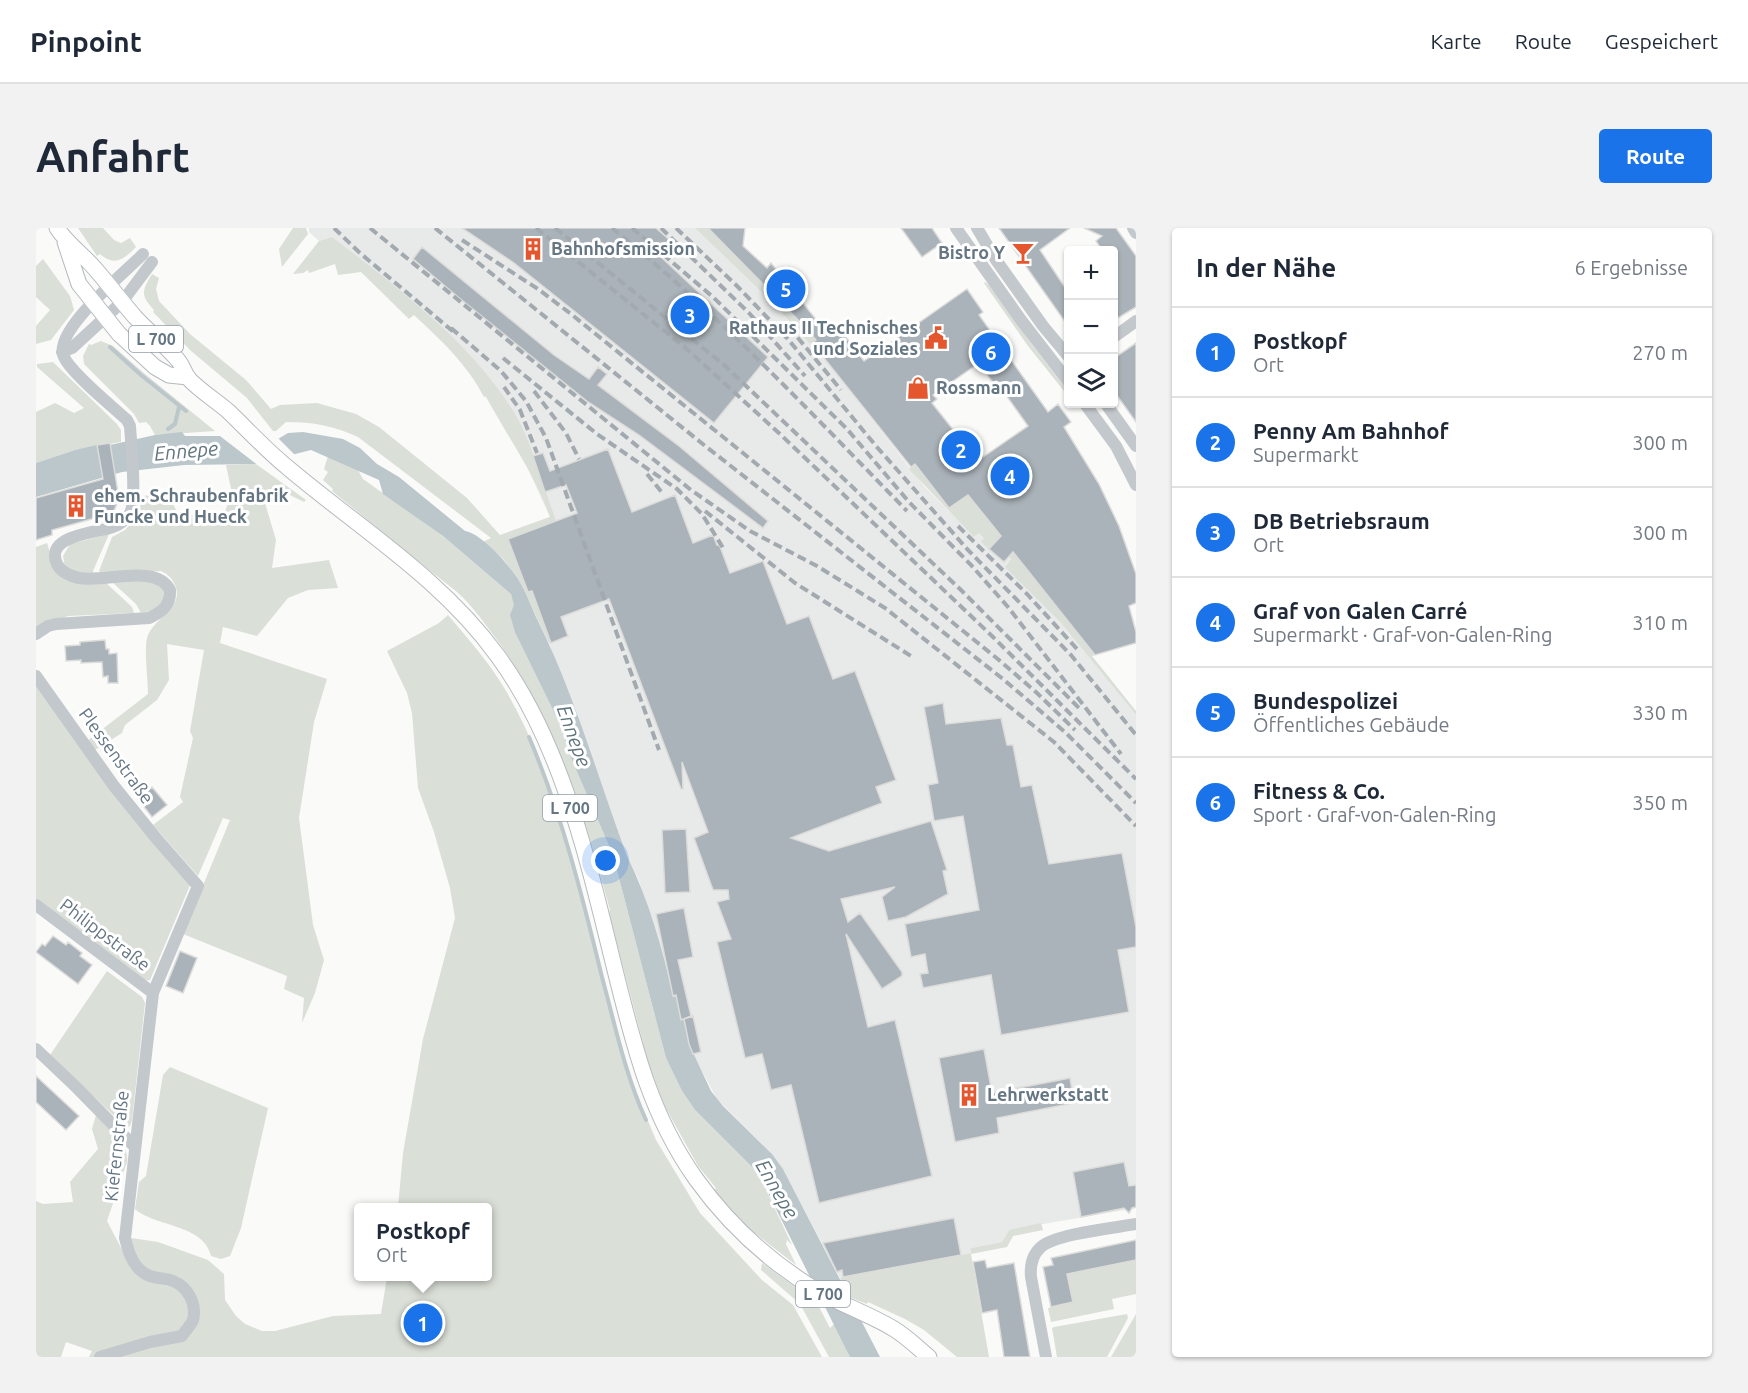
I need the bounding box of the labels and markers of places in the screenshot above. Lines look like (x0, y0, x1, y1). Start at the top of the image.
building icon: Bahnhofsmission (520, 236, 546, 262)
place label: Bahnhofsmission (551, 238, 695, 258)
bar icon: Bistro Y (1010, 240, 1036, 266)
place label: Bistro Y (938, 242, 1005, 262)
pin: 5 (766, 266, 806, 312)
pin: 3 (670, 292, 710, 338)
place label: Rathaus II Technisches und Soziales (729, 317, 918, 358)
public building icon: Rathaus II Technisches und Soziales (923, 325, 949, 351)
pin: 6 (972, 330, 1010, 374)
shop icon: Rossmann (905, 375, 931, 401)
place label: Rossmann (936, 377, 1022, 397)
pin: 2 (942, 428, 980, 472)
pin: 4 (990, 454, 1030, 498)
place label: ehem. Schraubenfabrik Funcke und Hueck (94, 485, 289, 526)
building icon: ehem. Schraubenfabrik Funcke und Hueck (63, 493, 89, 519)
building icon: Lehrwerkstatt (956, 1082, 982, 1108)
place label: Lehrwerkstatt (987, 1084, 1109, 1104)
pin: 1 (404, 1300, 442, 1346)

